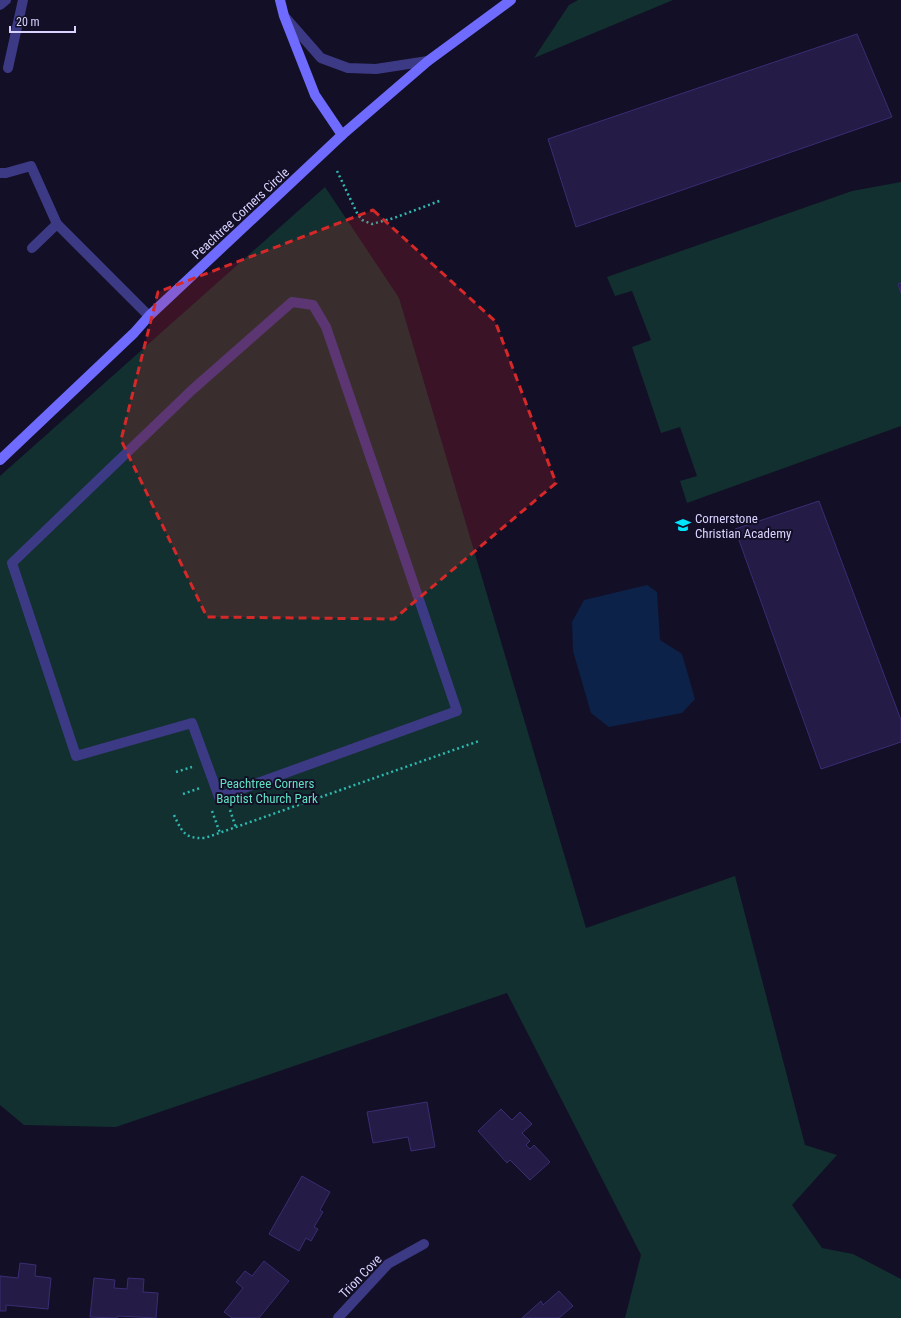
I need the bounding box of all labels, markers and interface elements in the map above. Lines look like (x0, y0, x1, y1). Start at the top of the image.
scale bar (10, 8, 75, 34)
text: 20 m (16, 15, 40, 29)
street label: Peachtree Corners Circle (189, 165, 292, 262)
place label: Cornerstone Christian Academy (695, 511, 792, 541)
school or university icon: Cornerstone Christian Academy (674, 516, 692, 534)
park label: Peachtree Corners Baptist Church Park (216, 776, 318, 806)
street label: Trion Cove (336, 1252, 385, 1301)

